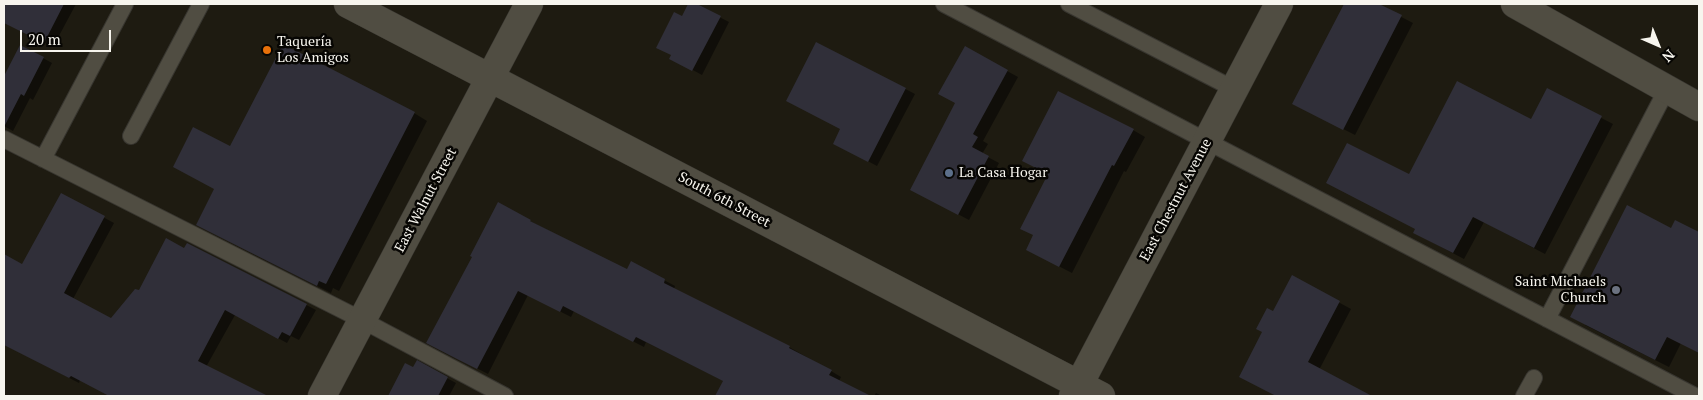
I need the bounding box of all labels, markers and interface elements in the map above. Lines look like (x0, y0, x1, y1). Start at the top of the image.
scale bar (22, 20, 114, 52)
north arrow (1633, 20, 1683, 70)
text: 20 m (28, 29, 61, 49)
place label: Taquería Los Amigos (277, 34, 349, 66)
marker: Taquería Los Amigos (261, 44, 273, 56)
text: N (1658, 46, 1679, 67)
street label: East Chestnut Avenue (1137, 136, 1215, 264)
street label: East Walnut Street (391, 145, 461, 255)
place label: La Casa Hogar (959, 165, 1048, 181)
marker: La Casa Hogar (943, 167, 955, 179)
street label: South 6th Street (675, 169, 773, 231)
place label: Saint Michaels Church (1515, 274, 1606, 306)
marker: Saint Michaels Church (1610, 284, 1622, 296)

